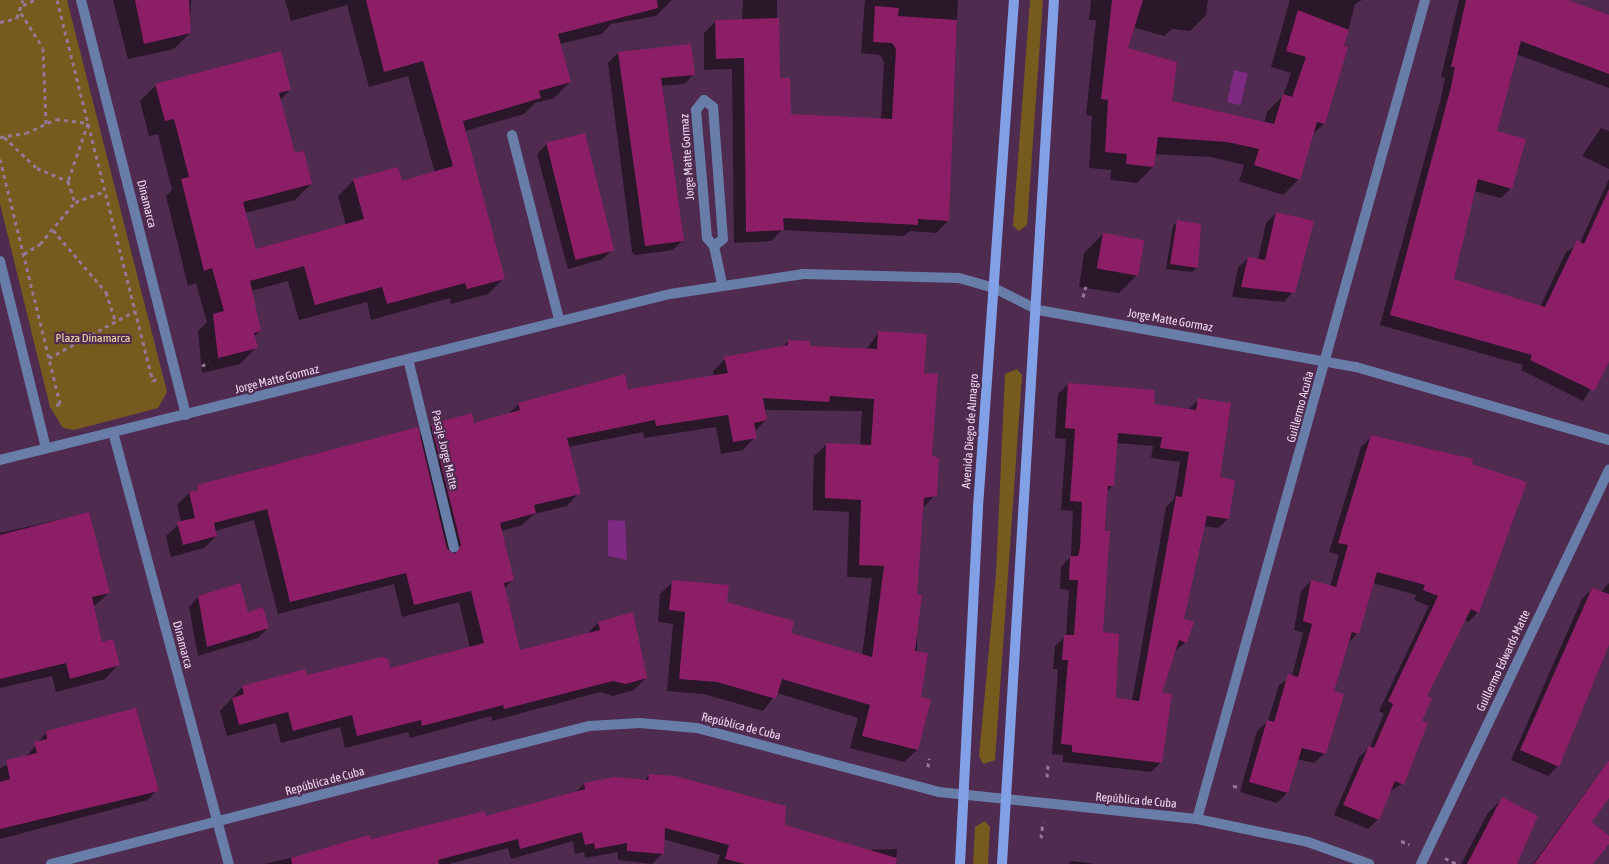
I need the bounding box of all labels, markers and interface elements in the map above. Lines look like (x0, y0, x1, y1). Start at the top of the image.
street label: Jorge Matte Gormaz (678, 113, 698, 201)
street label: Dinamarca (133, 179, 159, 229)
street label: Jorge Matte Gormaz (1126, 306, 1214, 336)
park label: Plaza Dinamarca (56, 332, 130, 346)
street label: Jorge Matte Gormaz (233, 363, 321, 397)
street label: Guillermo Acuña (1285, 370, 1317, 444)
street label: Avenida Diego de Almagro (960, 373, 982, 489)
street label: Pasaje Jorge Matte (428, 409, 460, 491)
street label: Guillermo Edwards Matte (1474, 608, 1534, 714)
street label: Dinamarca (169, 620, 195, 670)
street label: República de Cuba (700, 710, 782, 744)
street label: República de Cuba (284, 765, 366, 799)
street label: República de Cuba (1095, 790, 1177, 812)

